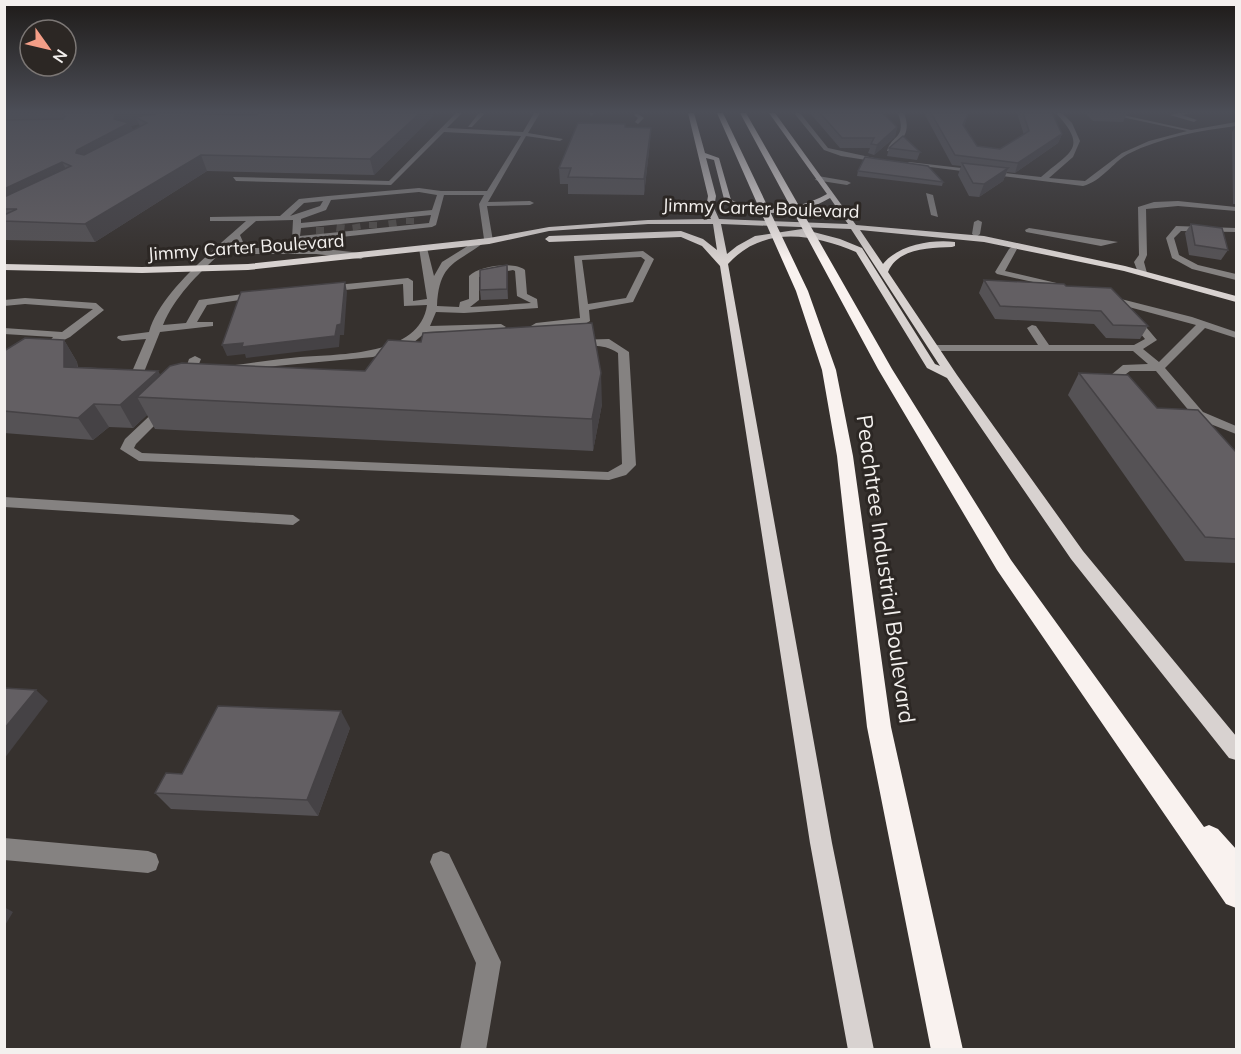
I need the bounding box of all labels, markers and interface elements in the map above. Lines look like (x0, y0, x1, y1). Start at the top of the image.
north arrow (18, 18, 78, 78)
text: N (49, 46, 72, 67)
street label: Jimmy Carter Boulevard (662, 193, 860, 223)
street label: Jimmy Carter Boulevard (147, 229, 345, 265)
street label: Peachtree Industrial Boulevard (850, 413, 922, 725)

